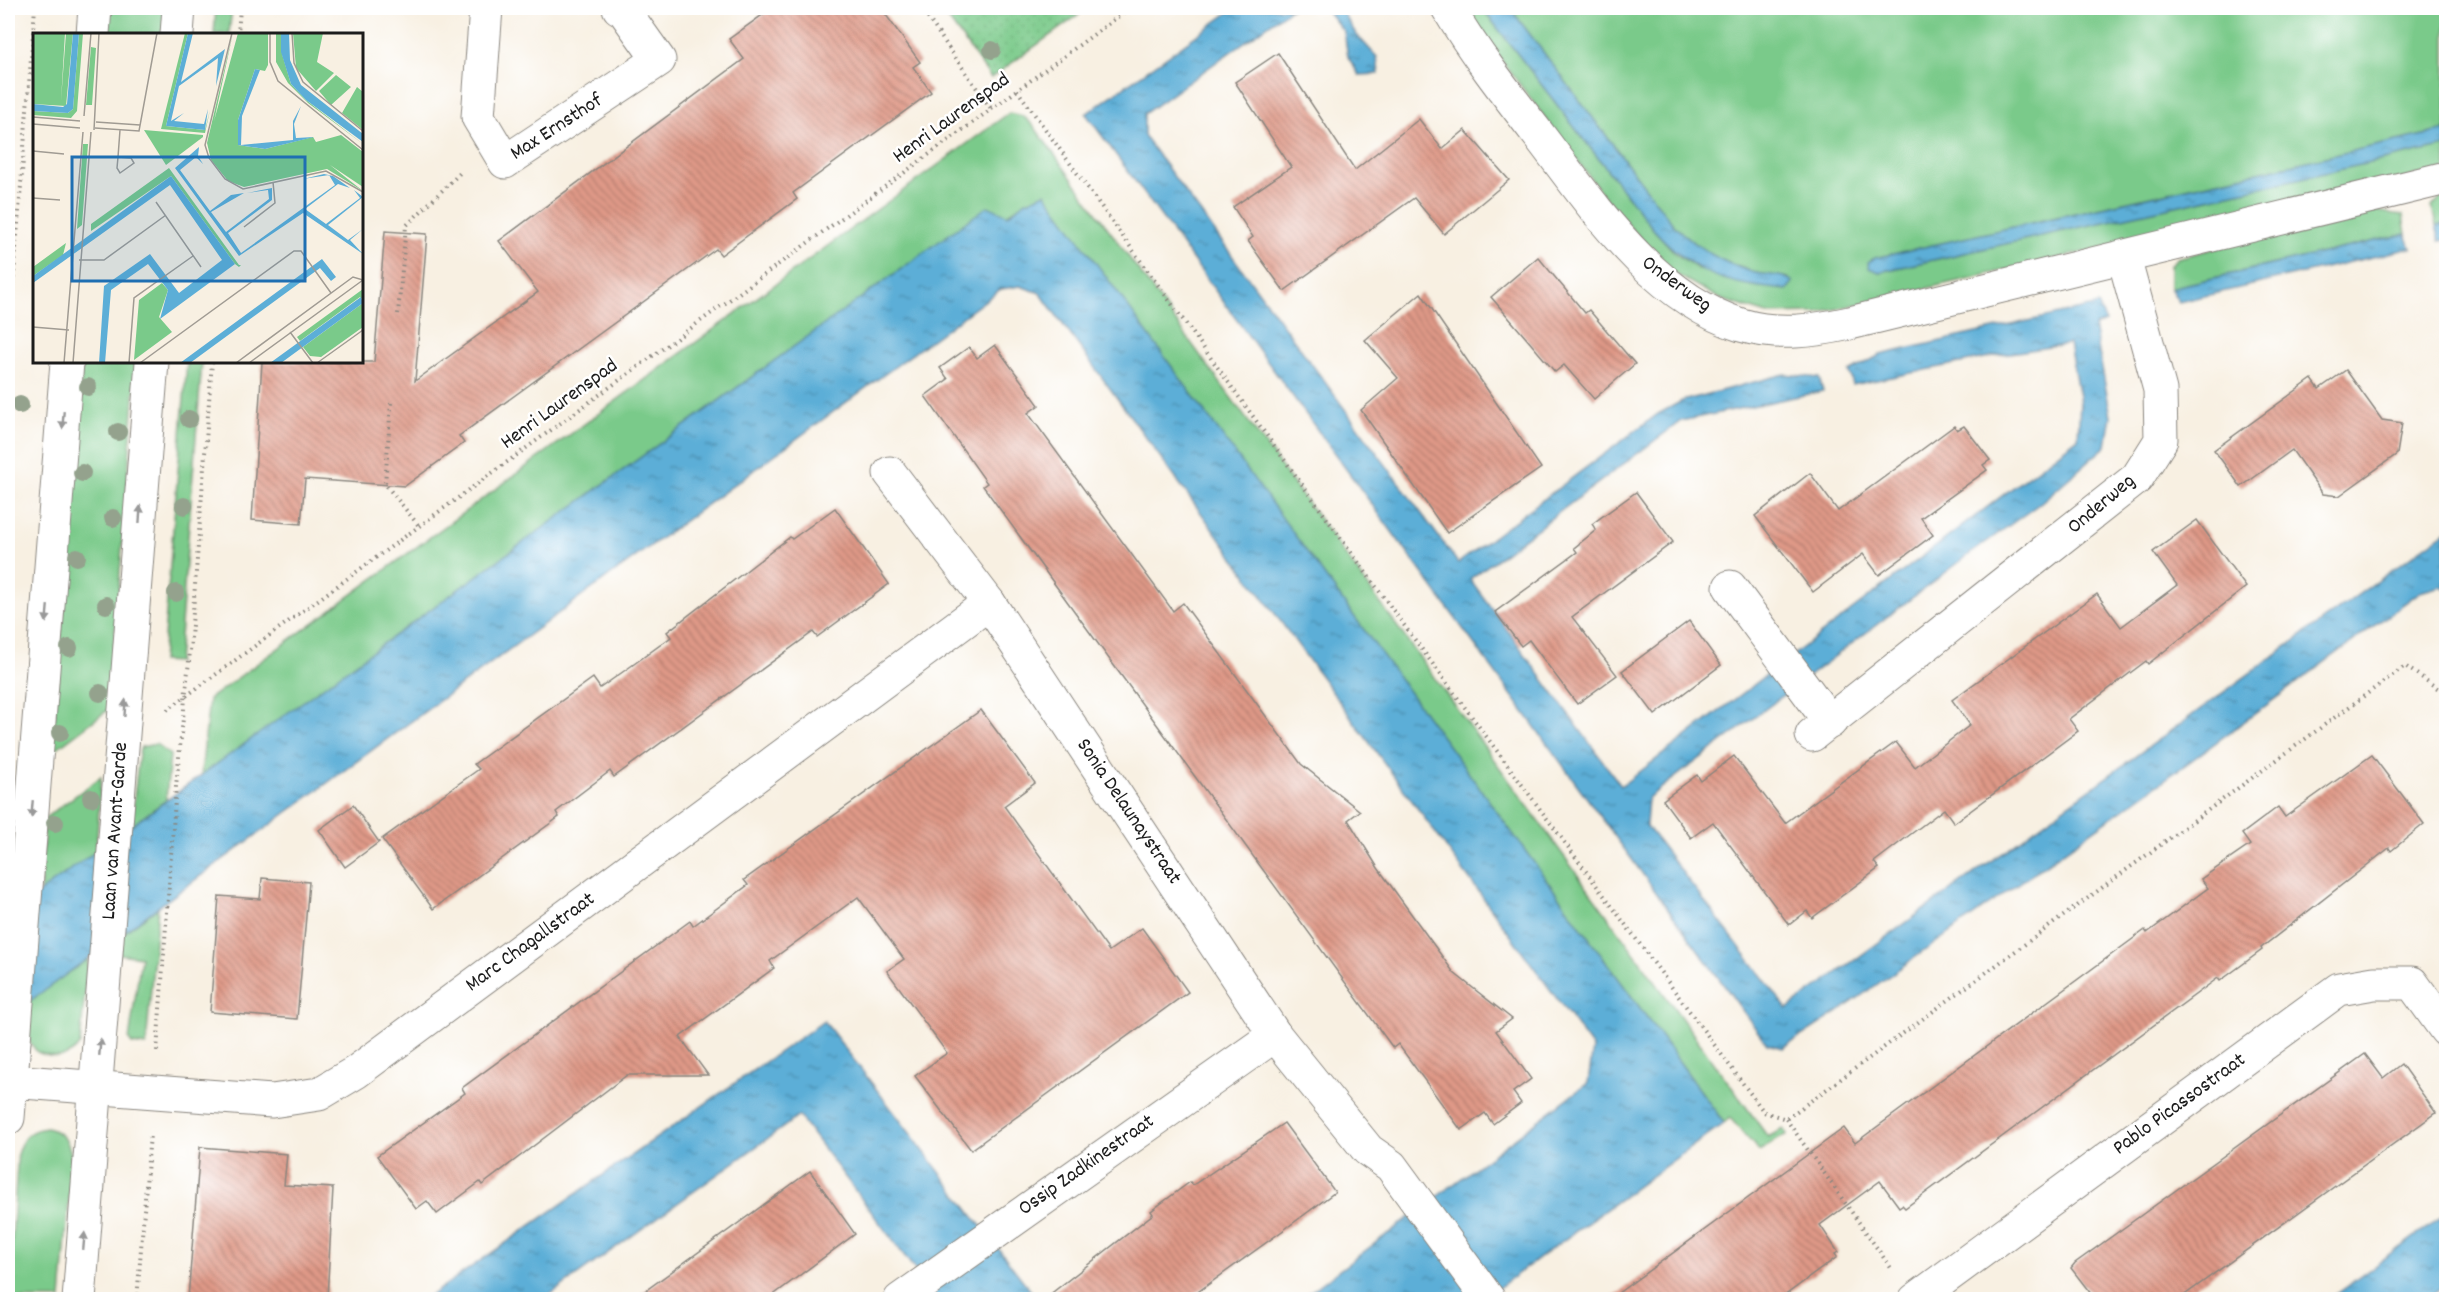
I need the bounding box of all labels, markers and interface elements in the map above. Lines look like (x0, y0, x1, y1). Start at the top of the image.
inset map (33, 33, 363, 363)
street label: Henri Laurenspad (887, 66, 1017, 172)
street label: Max Ernsthof (505, 87, 610, 169)
street label: Onderweg (1635, 249, 1717, 321)
street label: Henri Laurenspad (495, 352, 625, 458)
one-way arrow (58, 410, 68, 429)
street label: Onderweg (2061, 468, 2143, 542)
one-way arrow (135, 504, 145, 523)
one-way arrow (43, 605, 52, 624)
one-way arrow (120, 699, 129, 718)
street label: Sonia Delaunaystraat (1068, 733, 1188, 891)
street label: Laan van Avant-Garde (95, 741, 137, 921)
one-way arrow (27, 799, 37, 818)
street label: Marc Chagallstraat (460, 885, 602, 1000)
one-way arrow (95, 1037, 105, 1056)
street label: Pablo Picassostraat (2107, 1046, 2253, 1164)
street label: Ossip Zadkinestraat (1013, 1108, 1161, 1224)
one-way arrow (79, 1232, 89, 1251)

